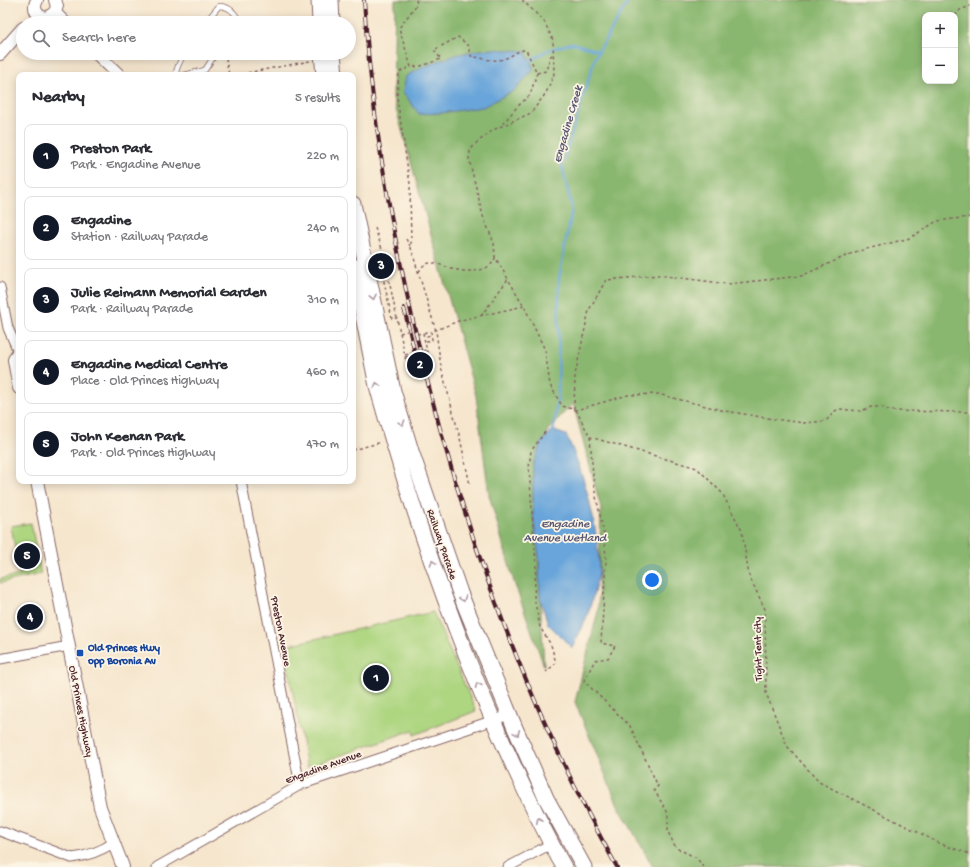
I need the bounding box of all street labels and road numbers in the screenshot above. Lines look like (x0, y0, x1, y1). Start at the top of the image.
street label: Railway Parade (423, 508, 459, 582)
street label: Preston Avenue (267, 594, 293, 668)
street label: Tight Tent city (752, 616, 766, 682)
street label: Old Princes Highway (65, 665, 95, 759)
street label: Engadine Avenue (284, 748, 364, 787)

